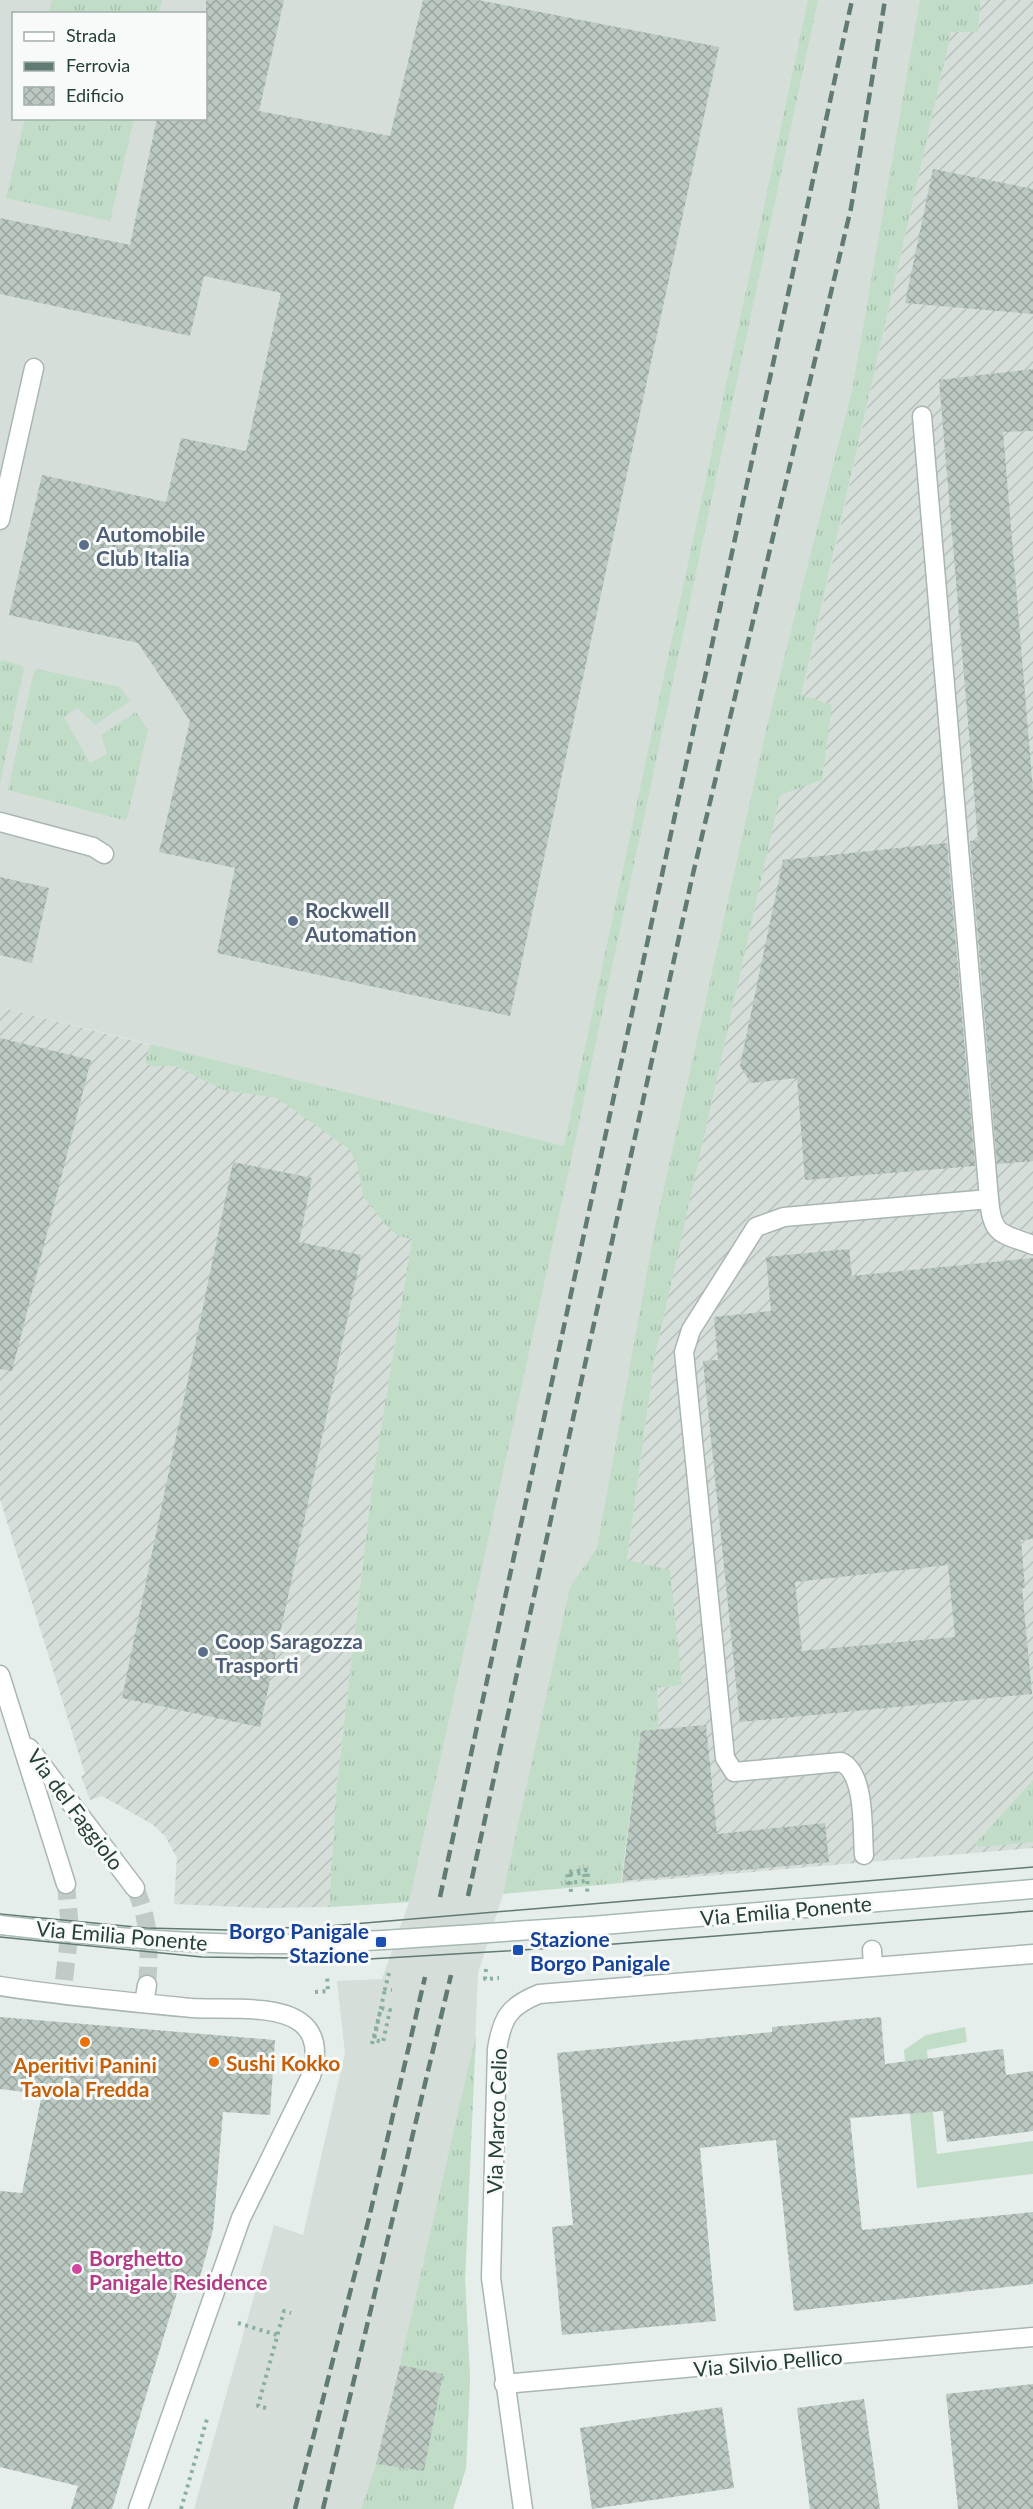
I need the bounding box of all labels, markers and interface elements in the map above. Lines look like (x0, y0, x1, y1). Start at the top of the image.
legend (12, 12, 207, 120)
text: Strada (66, 24, 116, 46)
text: Ferrovia (66, 54, 130, 76)
text: Edificio (66, 84, 124, 106)
place label: Automobile Club Italia (95, 521, 205, 570)
marker: Automobile Club Italia (77, 538, 91, 552)
place label: Rockwell Automation (304, 897, 417, 946)
marker: Rockwell Automation (286, 914, 300, 928)
place label: Coop Saragozza Trasporti (215, 1628, 363, 1677)
marker: Coop Saragozza Trasporti (196, 1645, 210, 1659)
street label: Via del Faggiolo (22, 1744, 130, 1874)
street label: Via Emilia Ponente (699, 1890, 873, 1930)
street label: Via Emilia Ponente (35, 1915, 209, 1955)
place label: Borgo Panigale Stazione (229, 1918, 369, 1967)
place label: Stazione Borgo Panigale (530, 1926, 670, 1975)
marker: Borgo Panigale Stazione (374, 1935, 388, 1949)
marker: Stazione Borgo Panigale (511, 1943, 525, 1957)
marker: Aperitivi Panini Tavola Fredda (78, 2035, 92, 2049)
street label: Via Marco Celio (481, 2048, 511, 2194)
place label: Sushi Kokko (226, 2050, 340, 2075)
place label: Aperitivi Panini Tavola Fredda (12, 2052, 157, 2101)
marker: Sushi Kokko (207, 2055, 221, 2069)
place label: Borghetto Panigale Residence (89, 2245, 268, 2294)
marker: Borghetto Panigale Residence (70, 2262, 84, 2276)
street label: Via Silvio Pellico (693, 2343, 844, 2381)

